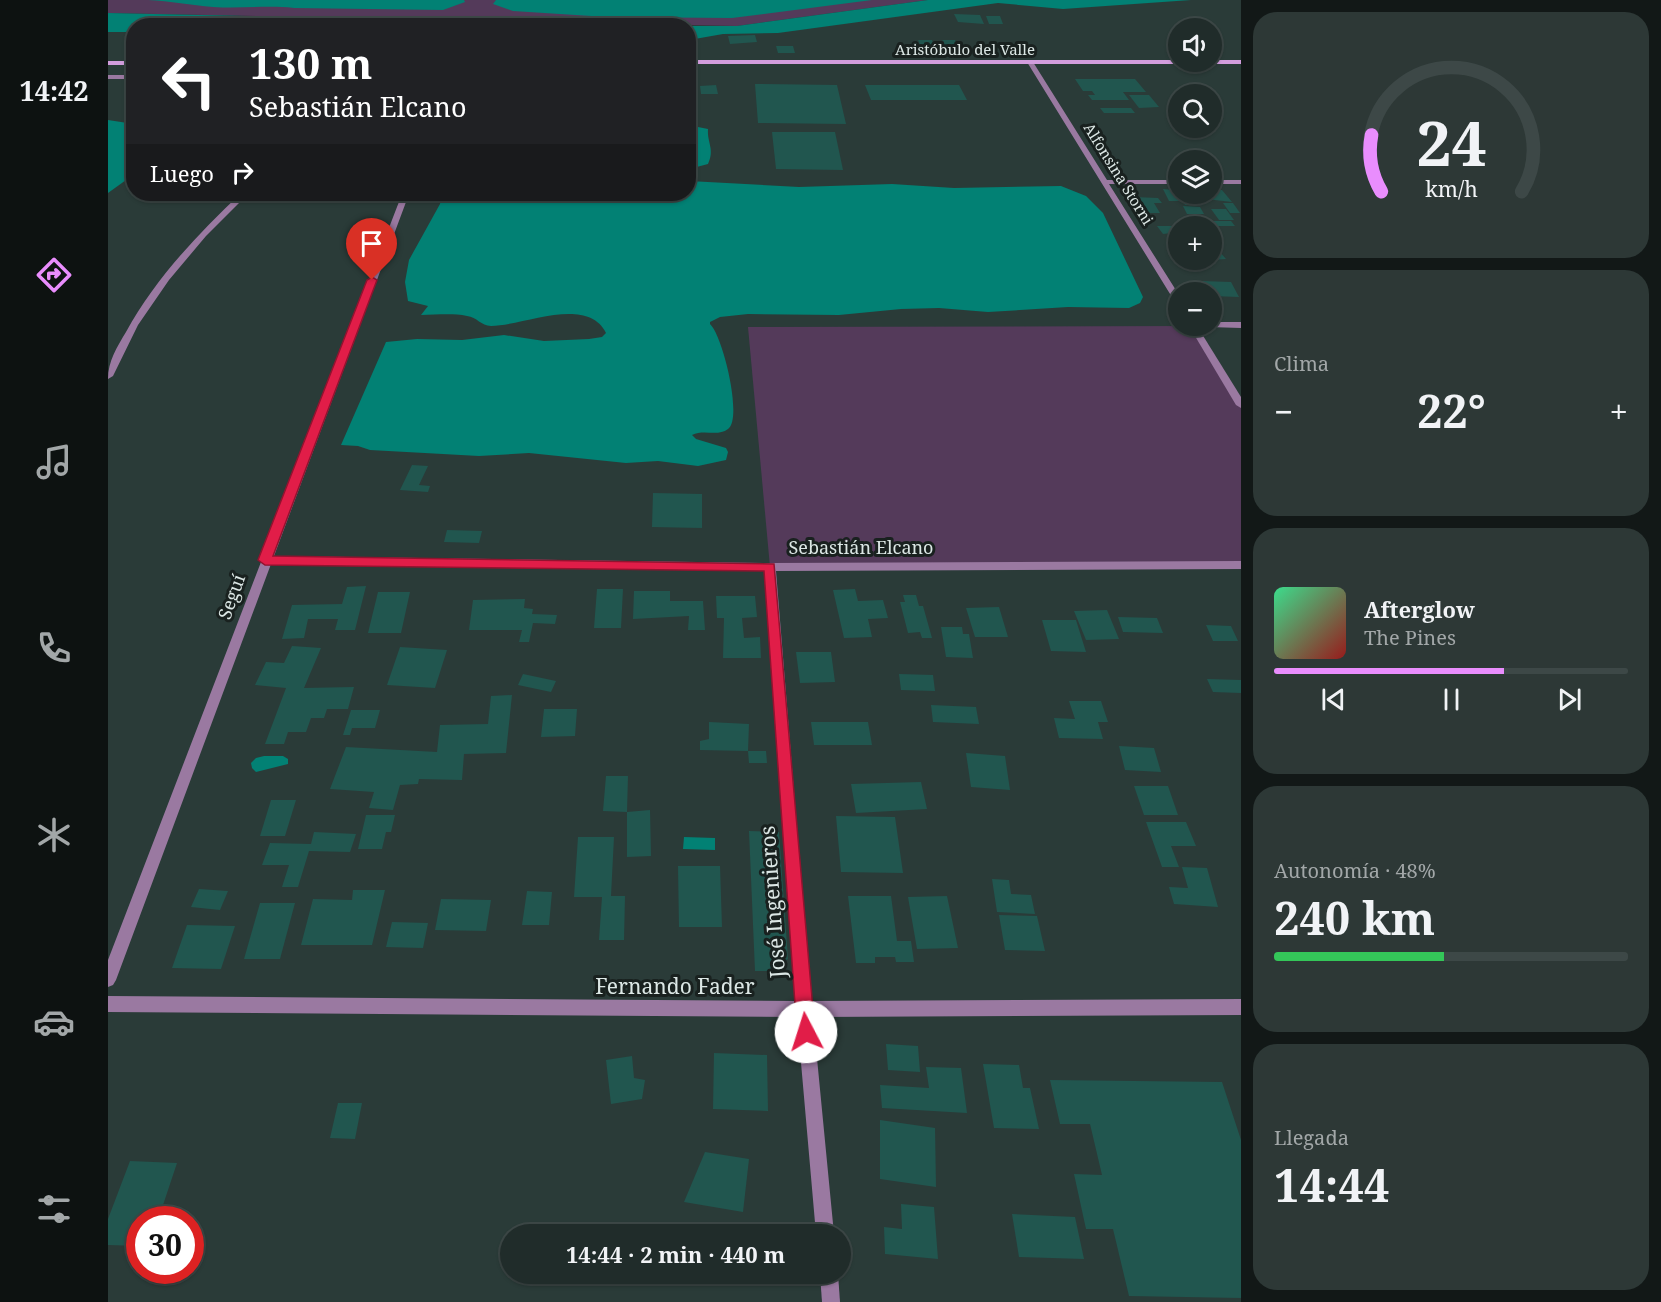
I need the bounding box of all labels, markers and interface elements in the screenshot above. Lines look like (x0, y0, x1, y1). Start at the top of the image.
map controls (1168, 18, 1222, 336)
button: sound (1168, 18, 1222, 72)
text: 130 m (249, 34, 373, 91)
street label: Aristóbulo del Valle (895, 39, 1035, 59)
icon: left (150, 42, 228, 120)
text: 14:42 (19, 72, 89, 109)
button: search (1168, 84, 1222, 138)
text: Sebastián Elcano (249, 88, 467, 125)
text: 24 (1416, 99, 1486, 184)
street label: Alfonsina Storni (1080, 119, 1158, 228)
button: layers (1168, 150, 1222, 204)
icon: right (226, 156, 259, 189)
text: Luego (150, 158, 214, 188)
text: km/h (1425, 174, 1478, 203)
button: + (1168, 216, 1222, 270)
pin (346, 218, 397, 280)
icon: arrive (355, 227, 388, 260)
icon: directions (33, 254, 75, 296)
button: − (1168, 282, 1222, 336)
text: Clima (1274, 350, 1329, 377)
text: 22° (1417, 380, 1486, 441)
text: − (1274, 389, 1293, 434)
text: + (1610, 389, 1628, 434)
icon: music (33, 441, 75, 483)
street label: Sebastián Elcano (788, 535, 934, 559)
street label: Seguí (212, 571, 250, 623)
text: Afterglow (1364, 594, 1475, 624)
text: The Pines (1364, 624, 1456, 651)
icon: phone (33, 627, 75, 669)
icon: previous (1317, 683, 1350, 716)
icon: pause (1435, 683, 1468, 716)
icon: next (1553, 683, 1586, 716)
icon: climate (33, 814, 75, 856)
street label: José Ingenieros (753, 825, 791, 980)
text: Autonomía · 48% (1274, 857, 1436, 884)
text: 240 km (1274, 887, 1435, 948)
street label: Fernando Fader (595, 972, 755, 1000)
position arrow (774, 1000, 838, 1064)
icon: car (33, 1001, 75, 1043)
text: Llegada (1274, 1124, 1349, 1151)
text: 14:44 (1274, 1154, 1389, 1215)
icon: filters (33, 1188, 75, 1230)
speed limit sign: 30 (126, 1206, 204, 1284)
text: 14:44 · 2 min · 440 m (566, 1239, 785, 1269)

